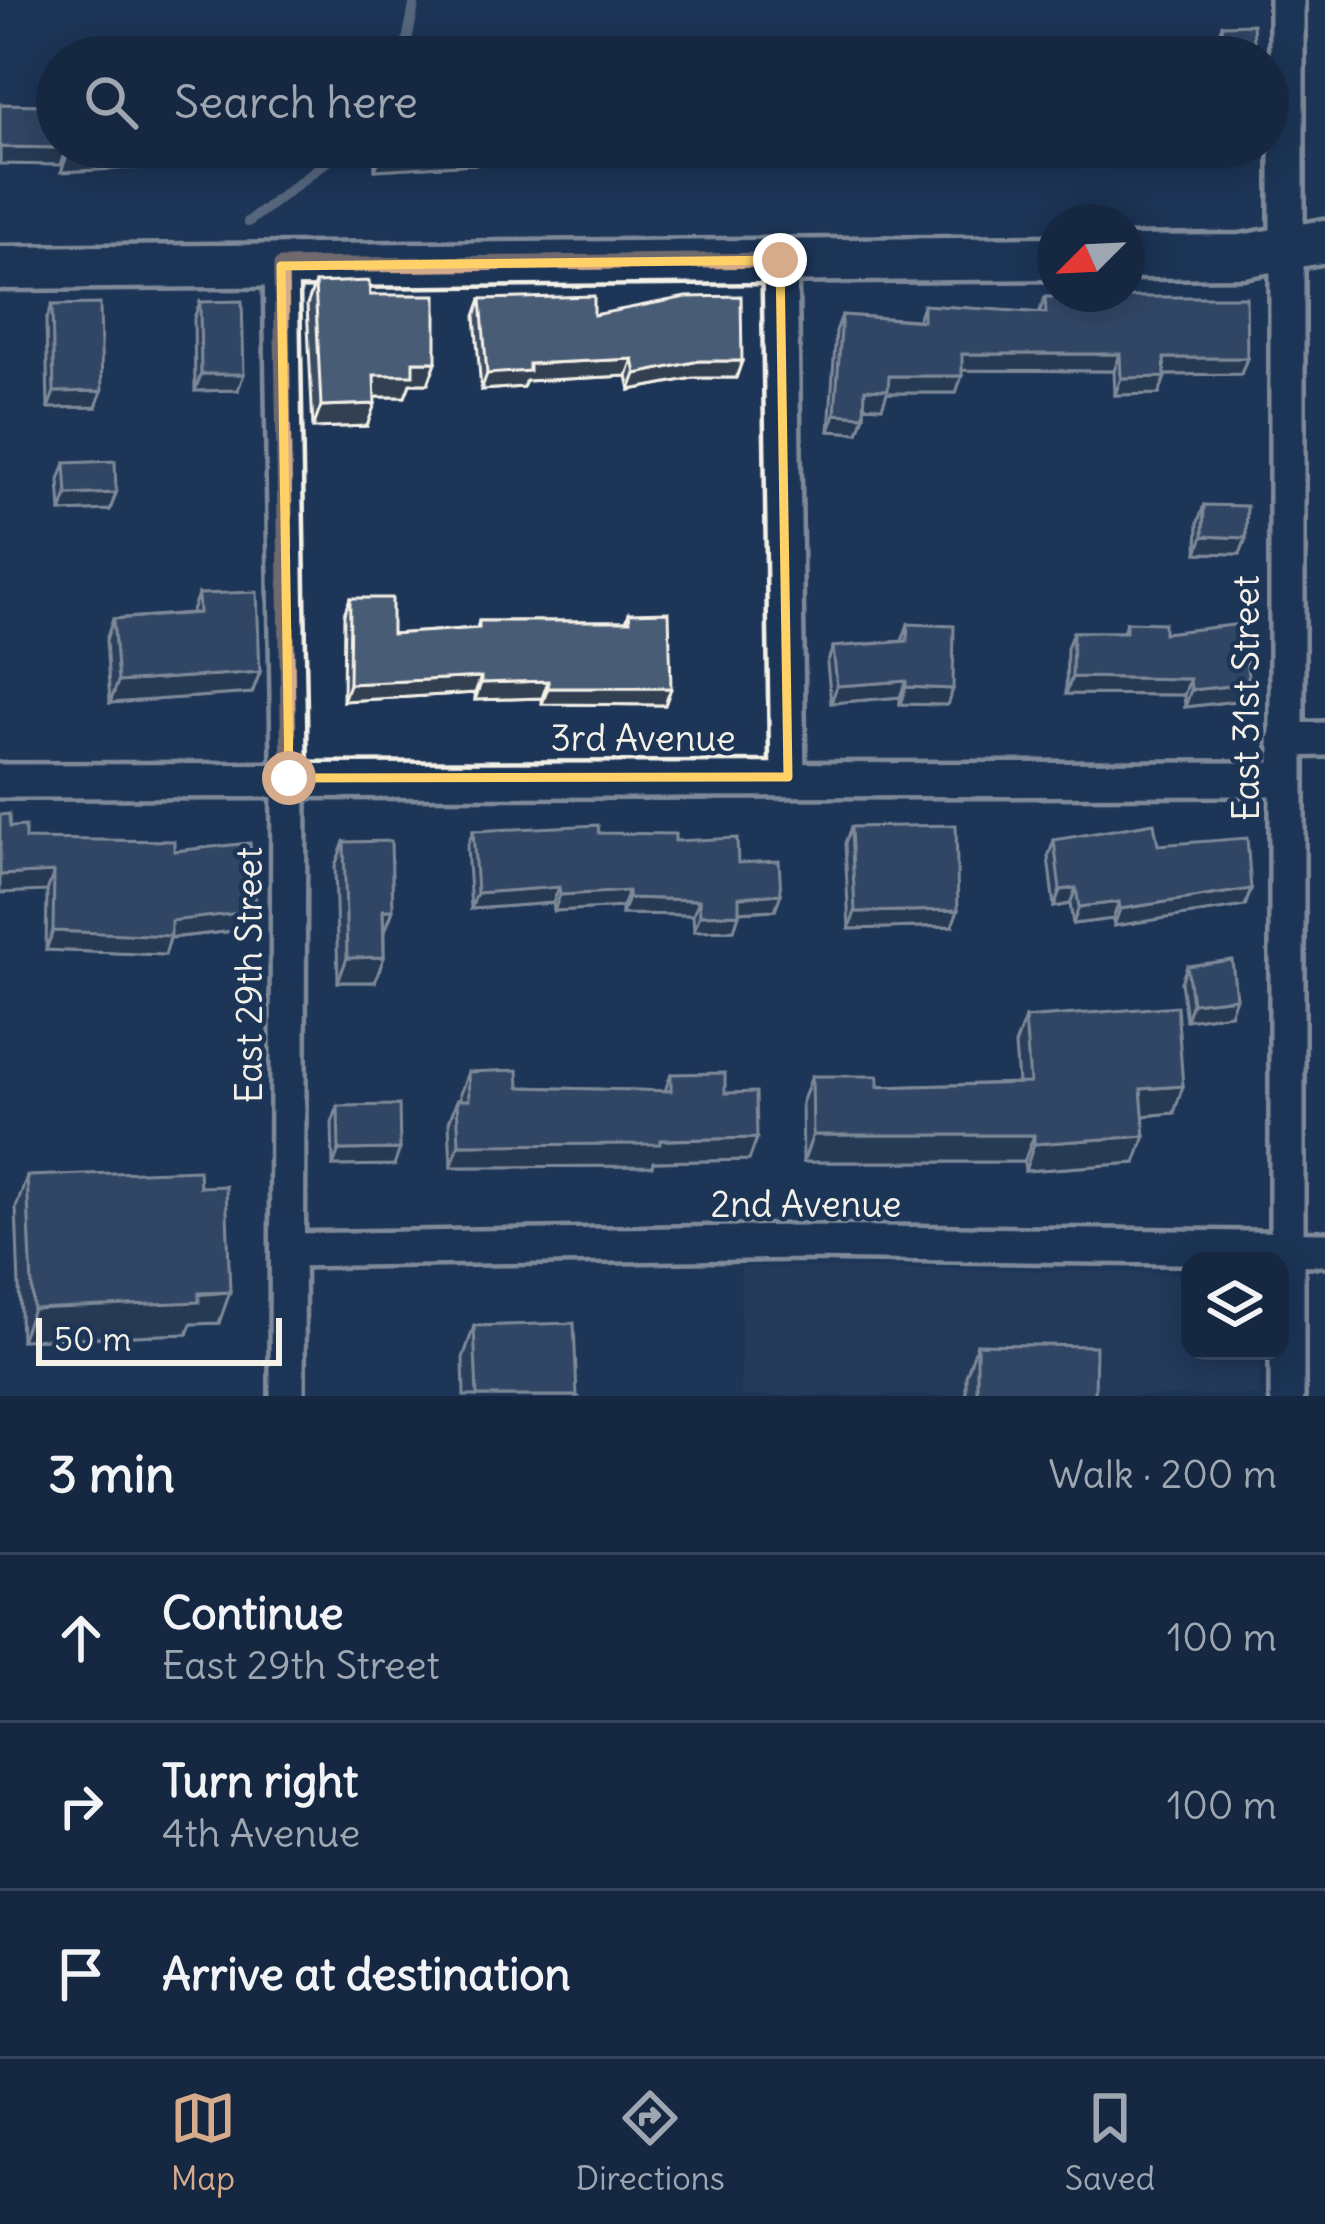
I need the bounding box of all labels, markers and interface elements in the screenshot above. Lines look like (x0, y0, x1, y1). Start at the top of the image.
search box (36, 36, 1289, 168)
icon: search (78, 69, 144, 135)
text: Search here (174, 74, 418, 130)
north arrow (1037, 204, 1145, 312)
route end (753, 233, 807, 287)
street label: East 31st Street (1224, 575, 1269, 821)
street label: 3rd Avenue (550, 716, 736, 761)
route start (262, 751, 316, 805)
street label: East 29th Street (227, 847, 272, 1103)
street label: 2nd Avenue (711, 1182, 901, 1227)
map controls (1181, 1252, 1289, 1360)
button: layers (1181, 1252, 1289, 1360)
scale bar (36, 1312, 282, 1365)
text: 50 m (54, 1318, 131, 1360)
text: 3 min (48, 1442, 175, 1506)
text: Walk · 200 m (1049, 1450, 1277, 1499)
text: Continue (162, 1585, 344, 1641)
icon: ahead (48, 1605, 114, 1671)
text: 100 m (1167, 1613, 1277, 1662)
text: East 29th Street (162, 1641, 440, 1690)
text: Turn right (162, 1753, 358, 1809)
icon: right (48, 1773, 114, 1839)
text: 100 m (1167, 1781, 1277, 1830)
text: 4th Avenue (162, 1809, 360, 1858)
icon: arrive (48, 1941, 114, 2007)
text: Arrive at destination (162, 1946, 571, 2002)
tab: Map (170, 2085, 236, 2199)
tab: Directions (576, 2085, 725, 2199)
tab: Saved (1065, 2085, 1155, 2199)

